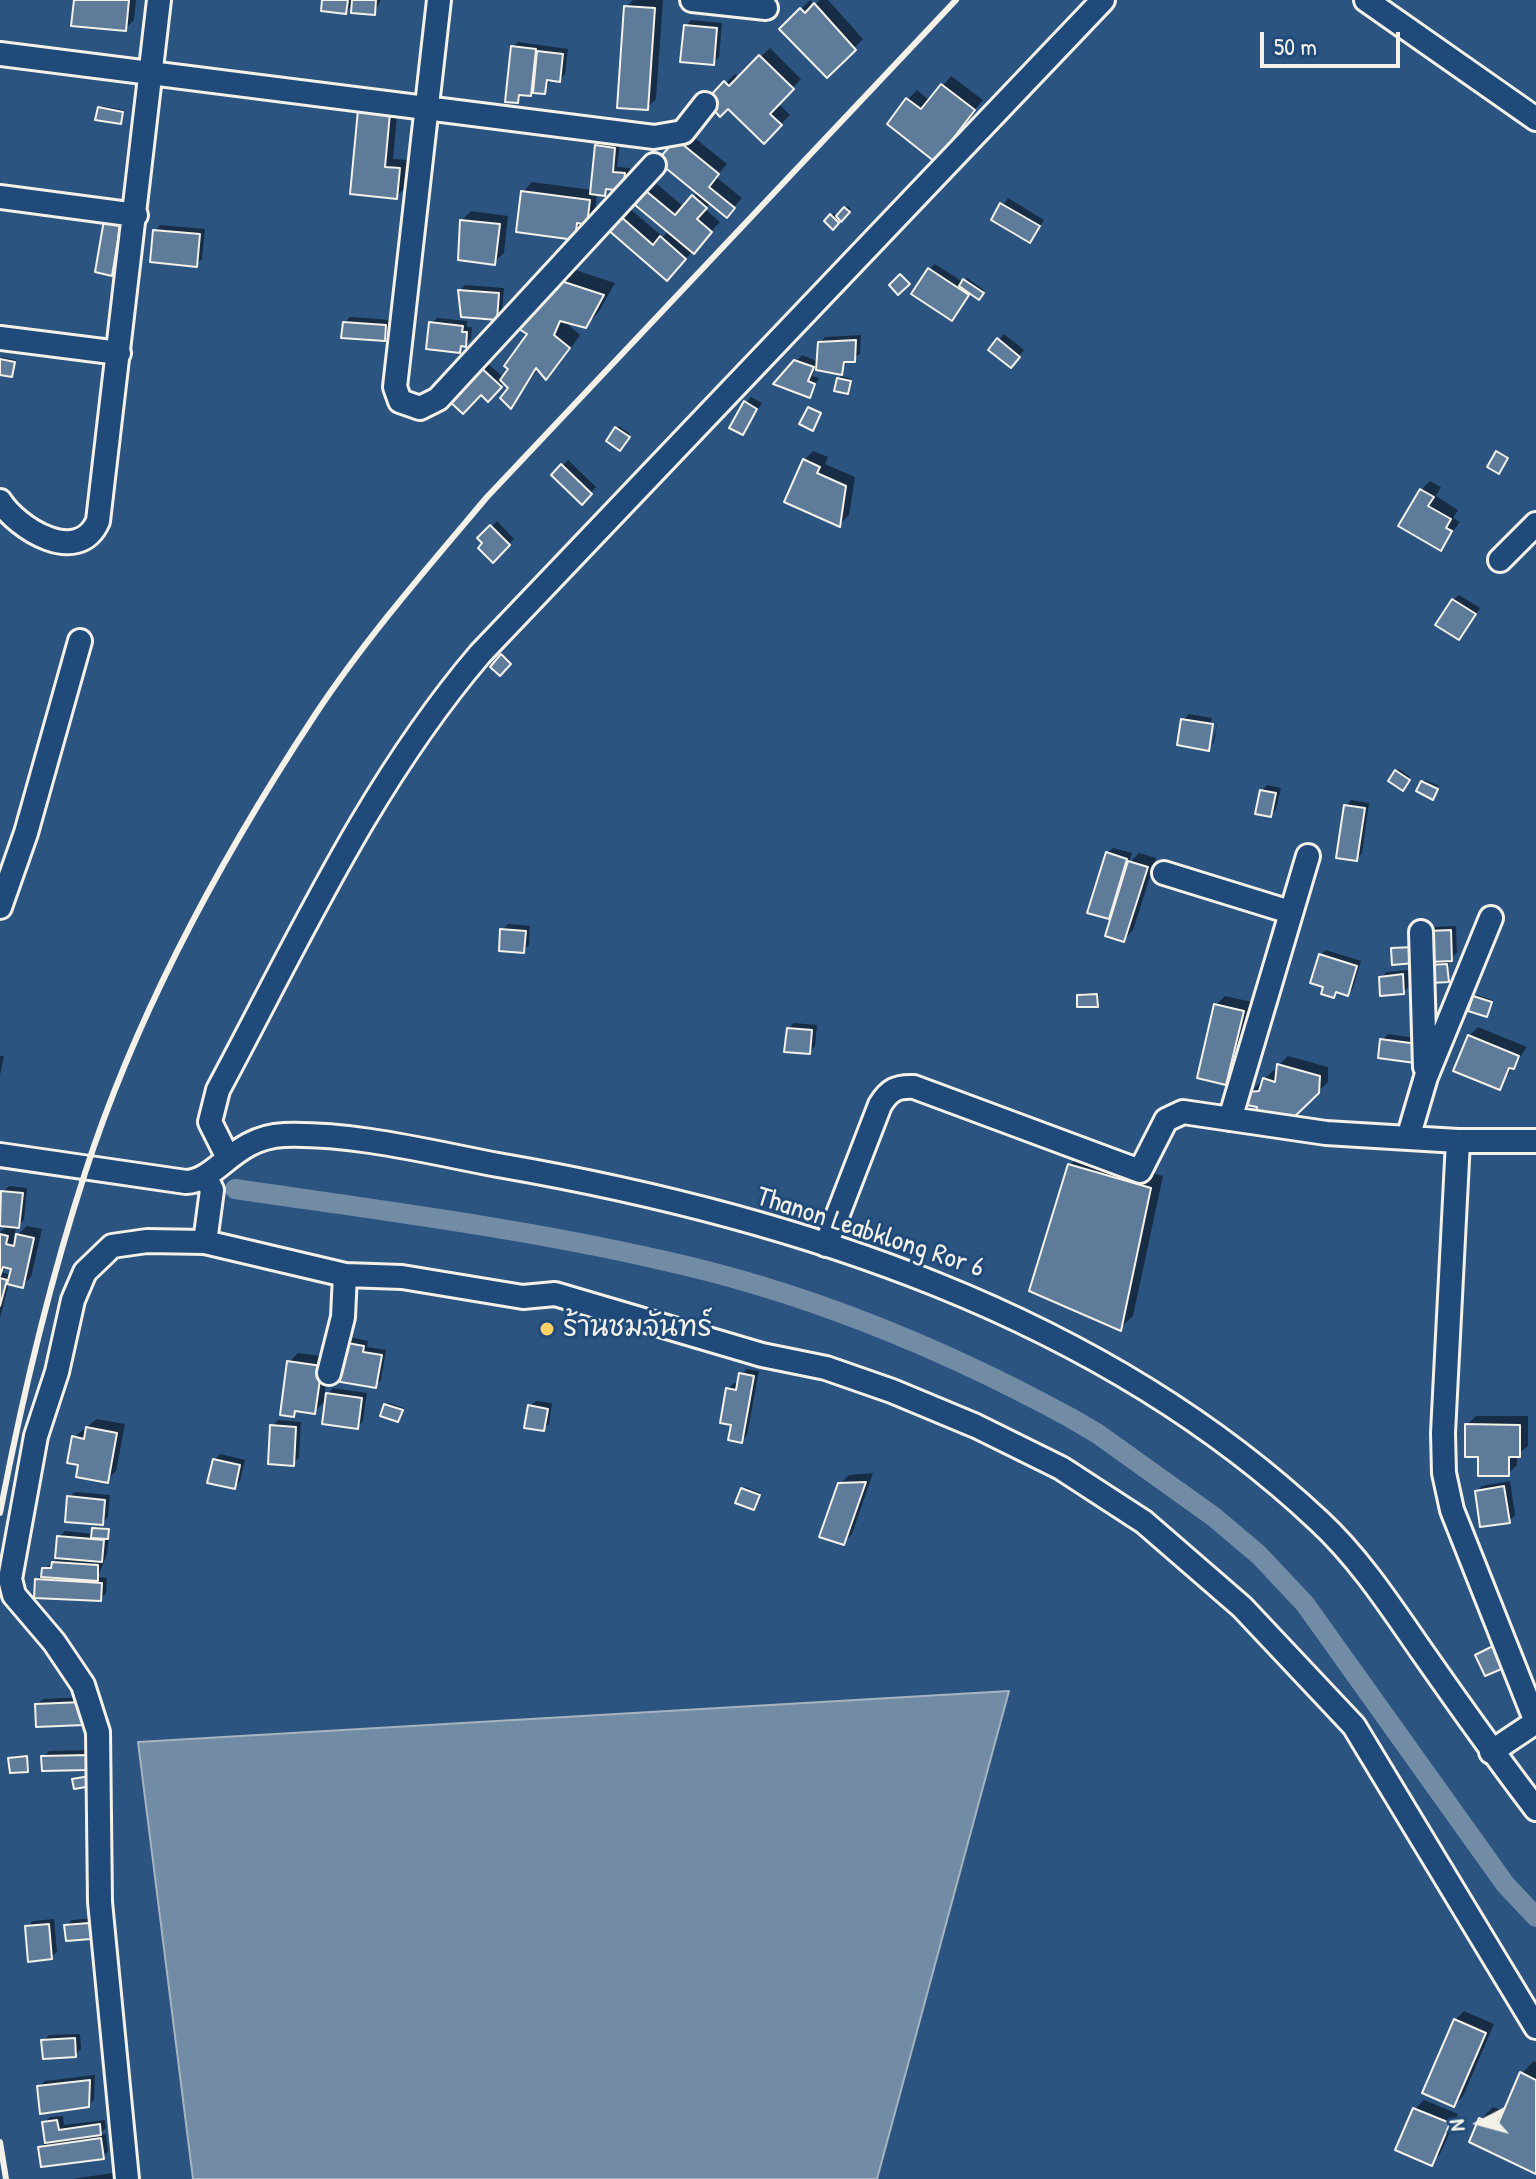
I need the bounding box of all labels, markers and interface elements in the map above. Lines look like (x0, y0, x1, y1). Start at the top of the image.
scale bar (1264, 16, 1404, 66)
text: 50 m (1274, 30, 1317, 62)
street label: Thanon Leabklong Ror 6 (752, 1180, 988, 1286)
place label: ร้านชมจันทร์ (563, 1312, 712, 1346)
marker: ร้านชมจันทร์ (538, 1320, 556, 1338)
north arrow (1440, 2083, 1520, 2163)
text: N (1441, 2118, 1472, 2133)

